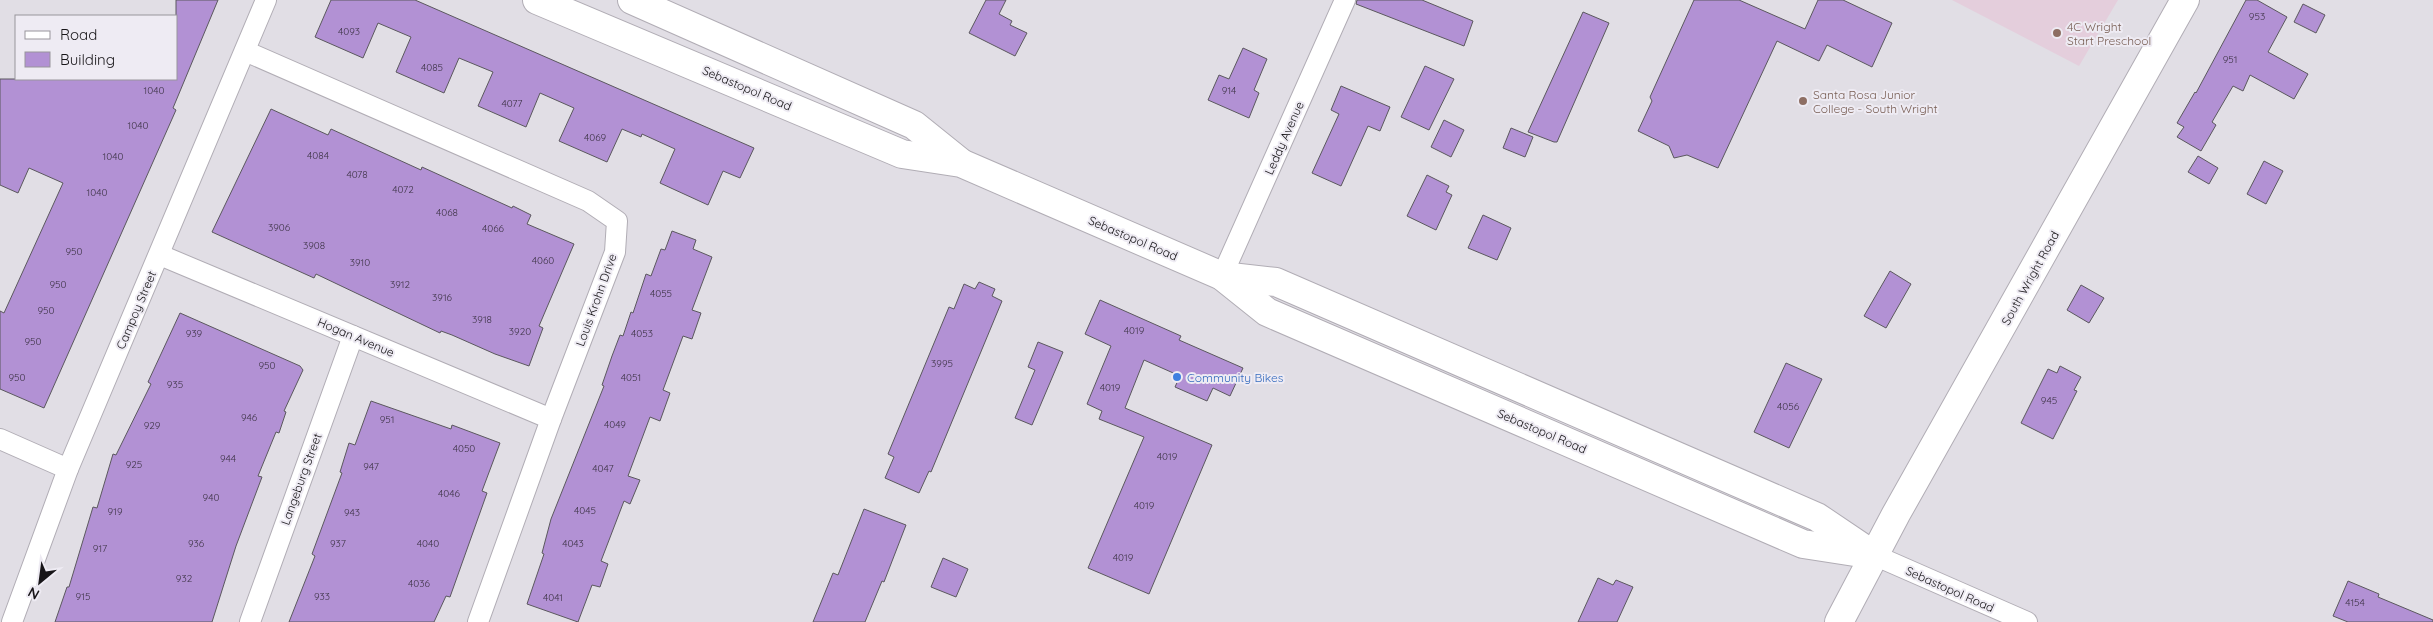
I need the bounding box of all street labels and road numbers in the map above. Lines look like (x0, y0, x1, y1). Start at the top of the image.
street label: Sebastopol Road (700, 62, 794, 114)
street label: Leddy Avenue (1261, 99, 1307, 177)
street label: Sebastopol Road (1086, 212, 1180, 264)
street label: South Wright Road (1998, 228, 2062, 328)
street label: Louis Krohn Drive (572, 251, 620, 348)
street label: Campoy Street (113, 269, 159, 351)
street label: Hogan Avenue (315, 314, 397, 360)
street label: Sebastopol Road (1495, 405, 1589, 457)
street label: Langeburg Street (277, 431, 325, 527)
street label: Sebastopol Road (1903, 563, 1997, 615)

